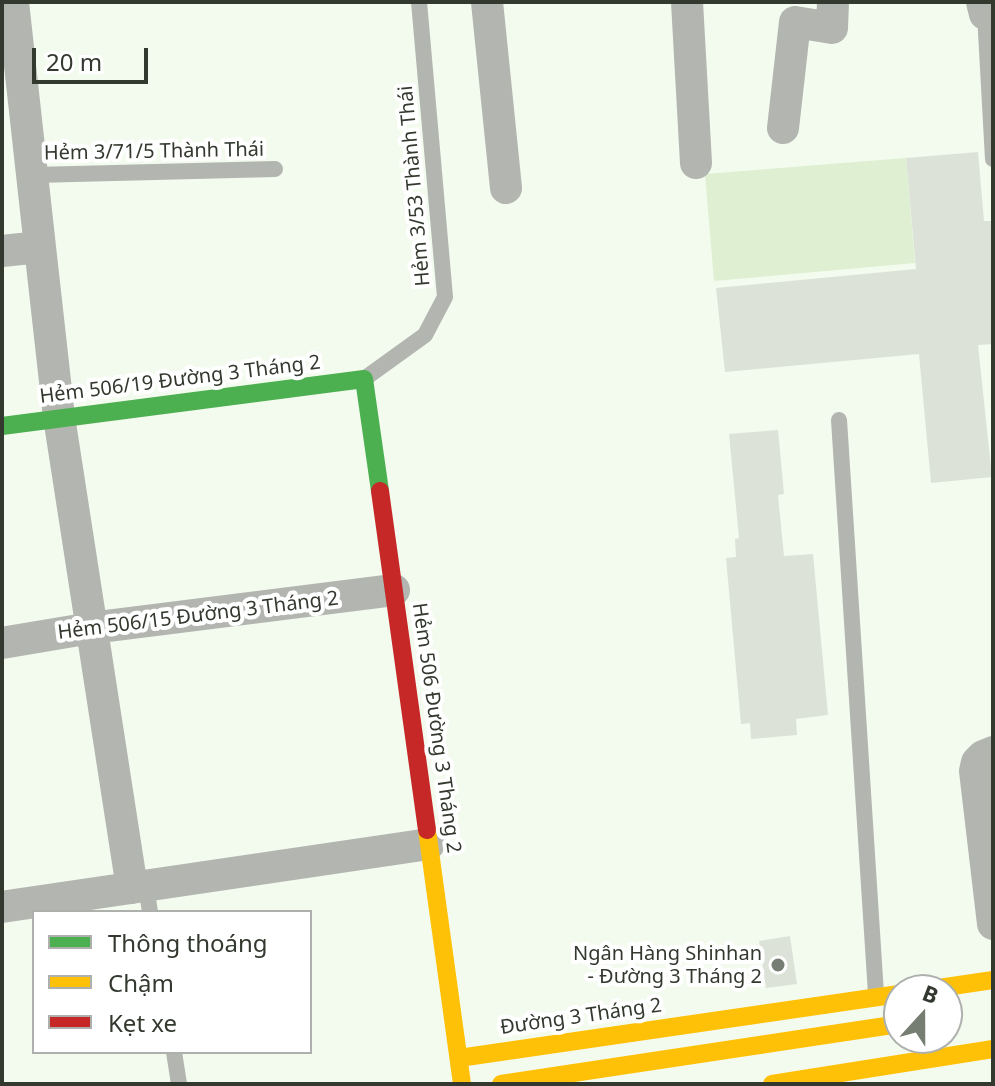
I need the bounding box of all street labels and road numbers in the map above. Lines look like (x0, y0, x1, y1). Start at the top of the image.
street label: Hẻm 3/53 Thành Thái (394, 85, 436, 287)
street label: Hẻm 3/71/5 Thành Thái (44, 138, 264, 166)
street label: Hẻm 506/19 Đường 3 Tháng 2 (38, 351, 322, 409)
street label: Hẻm 506/15 Đường 3 Tháng 2 (56, 587, 340, 645)
street label: Hẻm 506 Đường 3 Tháng 2 (407, 601, 465, 855)
street label: Đường 3 Tháng 2 (499, 994, 663, 1040)

